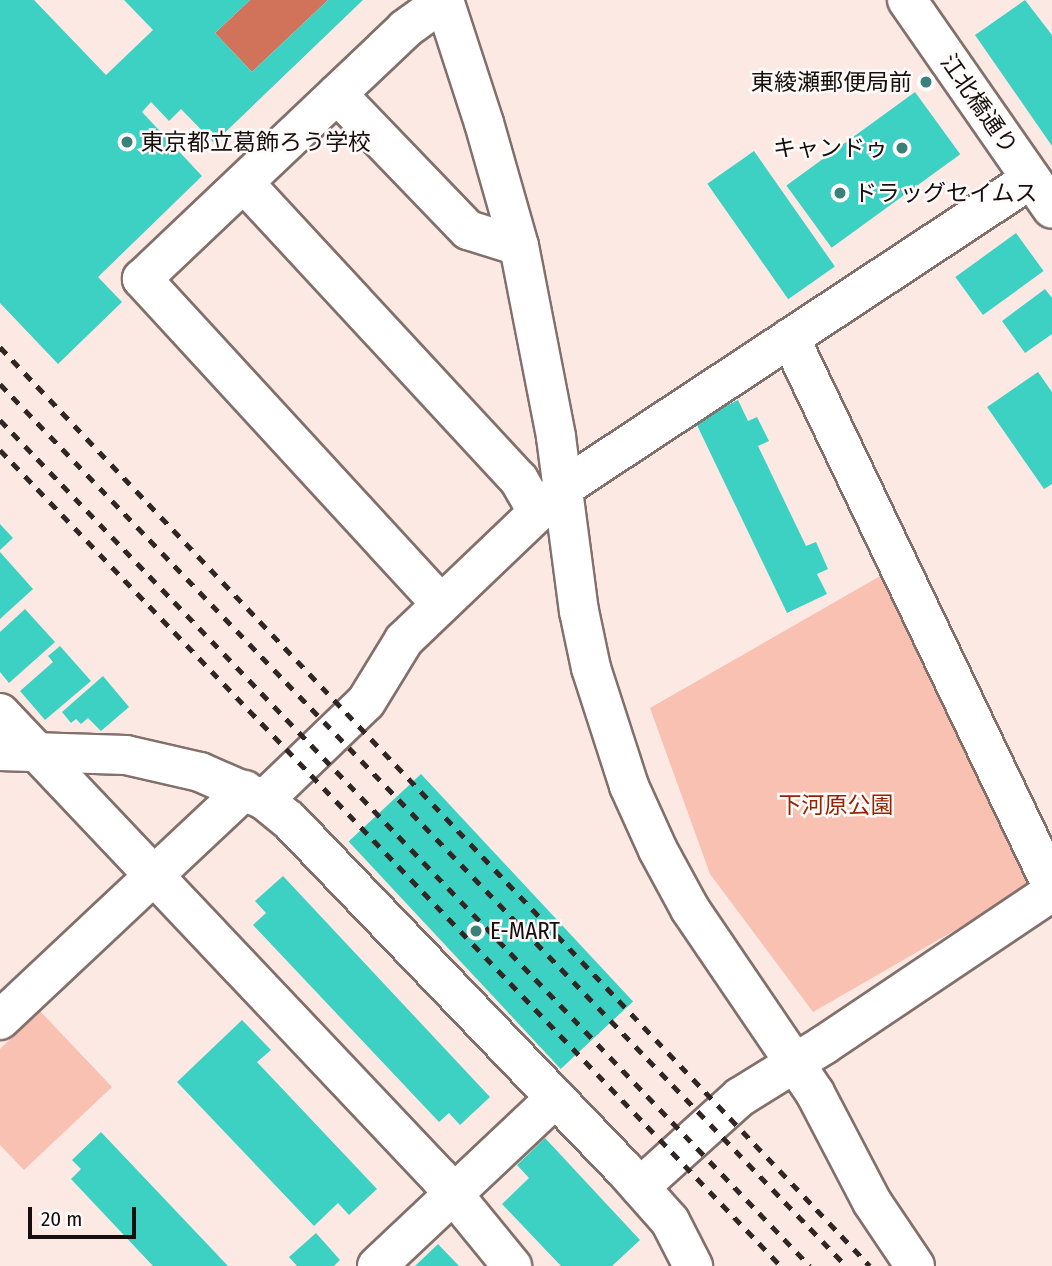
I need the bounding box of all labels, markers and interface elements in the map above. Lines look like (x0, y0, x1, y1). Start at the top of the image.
street label: 江北橋通り (935, 49, 1023, 159)
place label: 東綾瀬郵便局前 (751, 68, 912, 96)
marker: 東綾瀬郵便局前 (918, 74, 934, 90)
place label: 東京都立葛飾ろう学校 (141, 128, 371, 156)
marker: 東京都立葛飾ろう学校 (119, 134, 135, 150)
place label: キャンドゥ (773, 134, 888, 162)
marker: キャンドゥ (894, 140, 910, 156)
place label: ドラッグセイムス (854, 179, 1038, 207)
marker: ドラッグセイムス (832, 185, 848, 201)
park label: 下河原公園 (779, 791, 893, 819)
place label: E-MART (490, 917, 560, 945)
marker: E-MART (468, 923, 484, 939)
scale bar (32, 1192, 140, 1236)
text: 20 m (41, 1206, 82, 1232)

